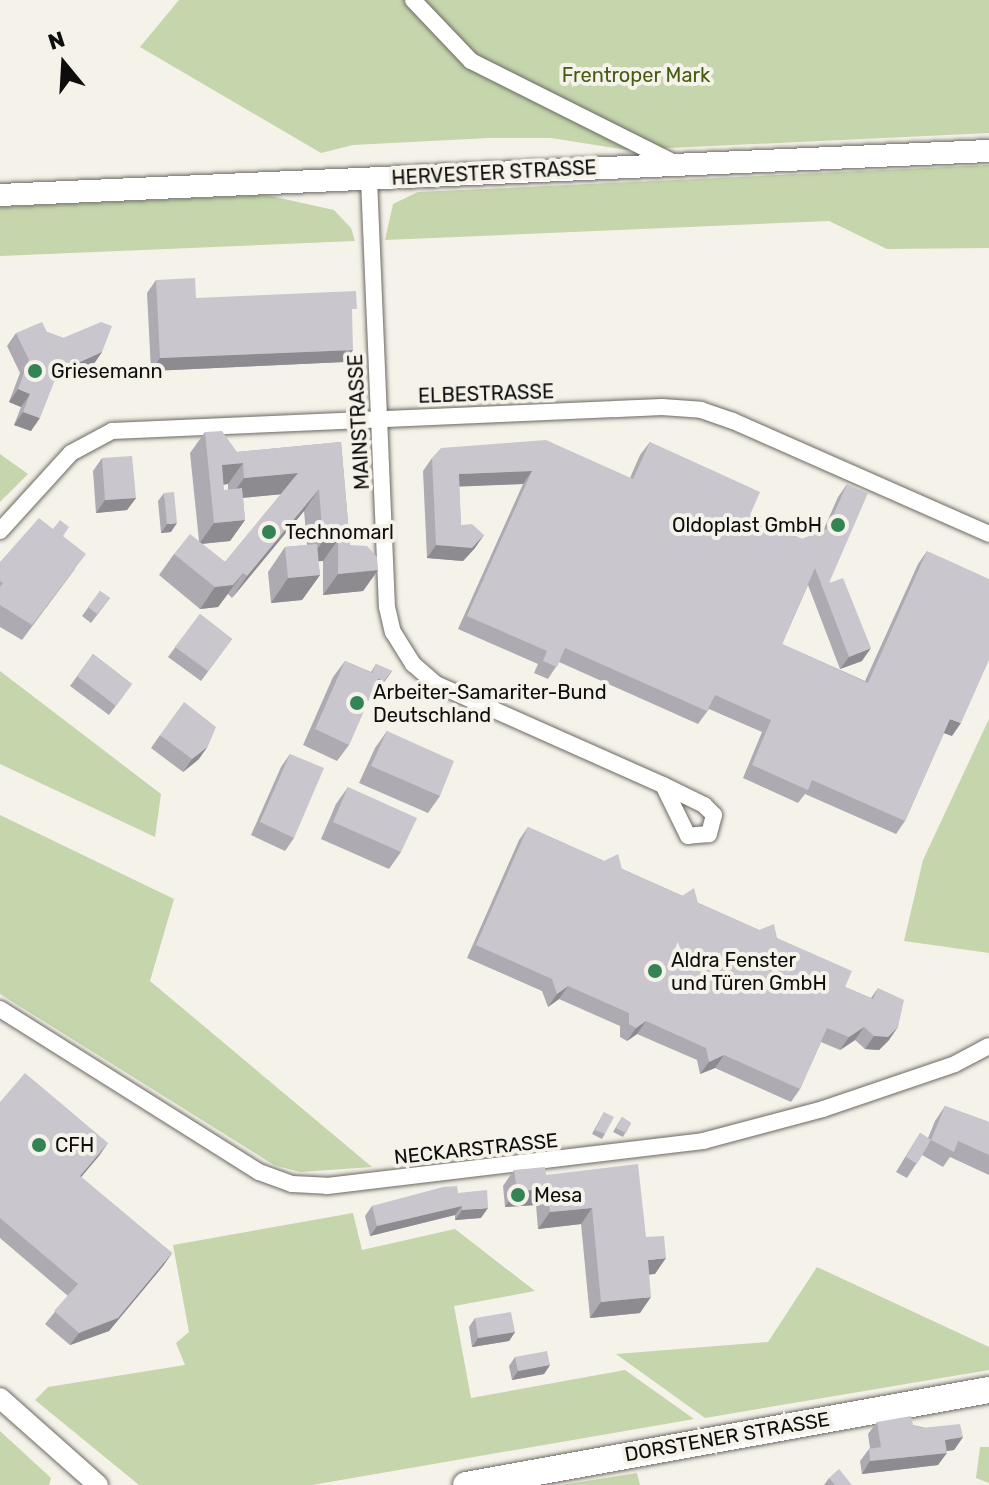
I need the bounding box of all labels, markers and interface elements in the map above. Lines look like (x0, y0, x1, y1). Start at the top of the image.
north arrow (24, 24, 104, 104)
text: N (45, 25, 68, 56)
park label: Frentroper Mark (561, 63, 711, 87)
street label: HERVESTER STRASSE (391, 156, 597, 190)
street label: MAINSTRASSE (343, 354, 375, 490)
place label: Griesemann (51, 359, 163, 383)
marker: Griesemann (26, 362, 44, 380)
street label: ELBESTRASSE (418, 380, 554, 408)
place label: Oldoplast GmbH (672, 513, 822, 537)
marker: Oldoplast GmbH (829, 516, 847, 534)
place label: Technomarl (285, 520, 394, 544)
marker: Technomarl (260, 523, 278, 541)
place label: Arbeiter-Samariter-Bund Deutschland (373, 680, 607, 727)
marker: Arbeiter-Samariter-Bund Deutschland (348, 694, 366, 712)
place label: Aldra Fenster und Türen GmbH (671, 948, 827, 995)
marker: Aldra Fenster und Türen GmbH (646, 962, 664, 980)
street label: NECKARSTRASSE (393, 1128, 559, 1170)
place label: CFH (55, 1133, 94, 1157)
marker: CFH (30, 1136, 48, 1154)
place label: Mesa (534, 1183, 582, 1207)
marker: Mesa (509, 1186, 527, 1204)
street label: DORSTENER STRASSE (623, 1407, 831, 1467)

